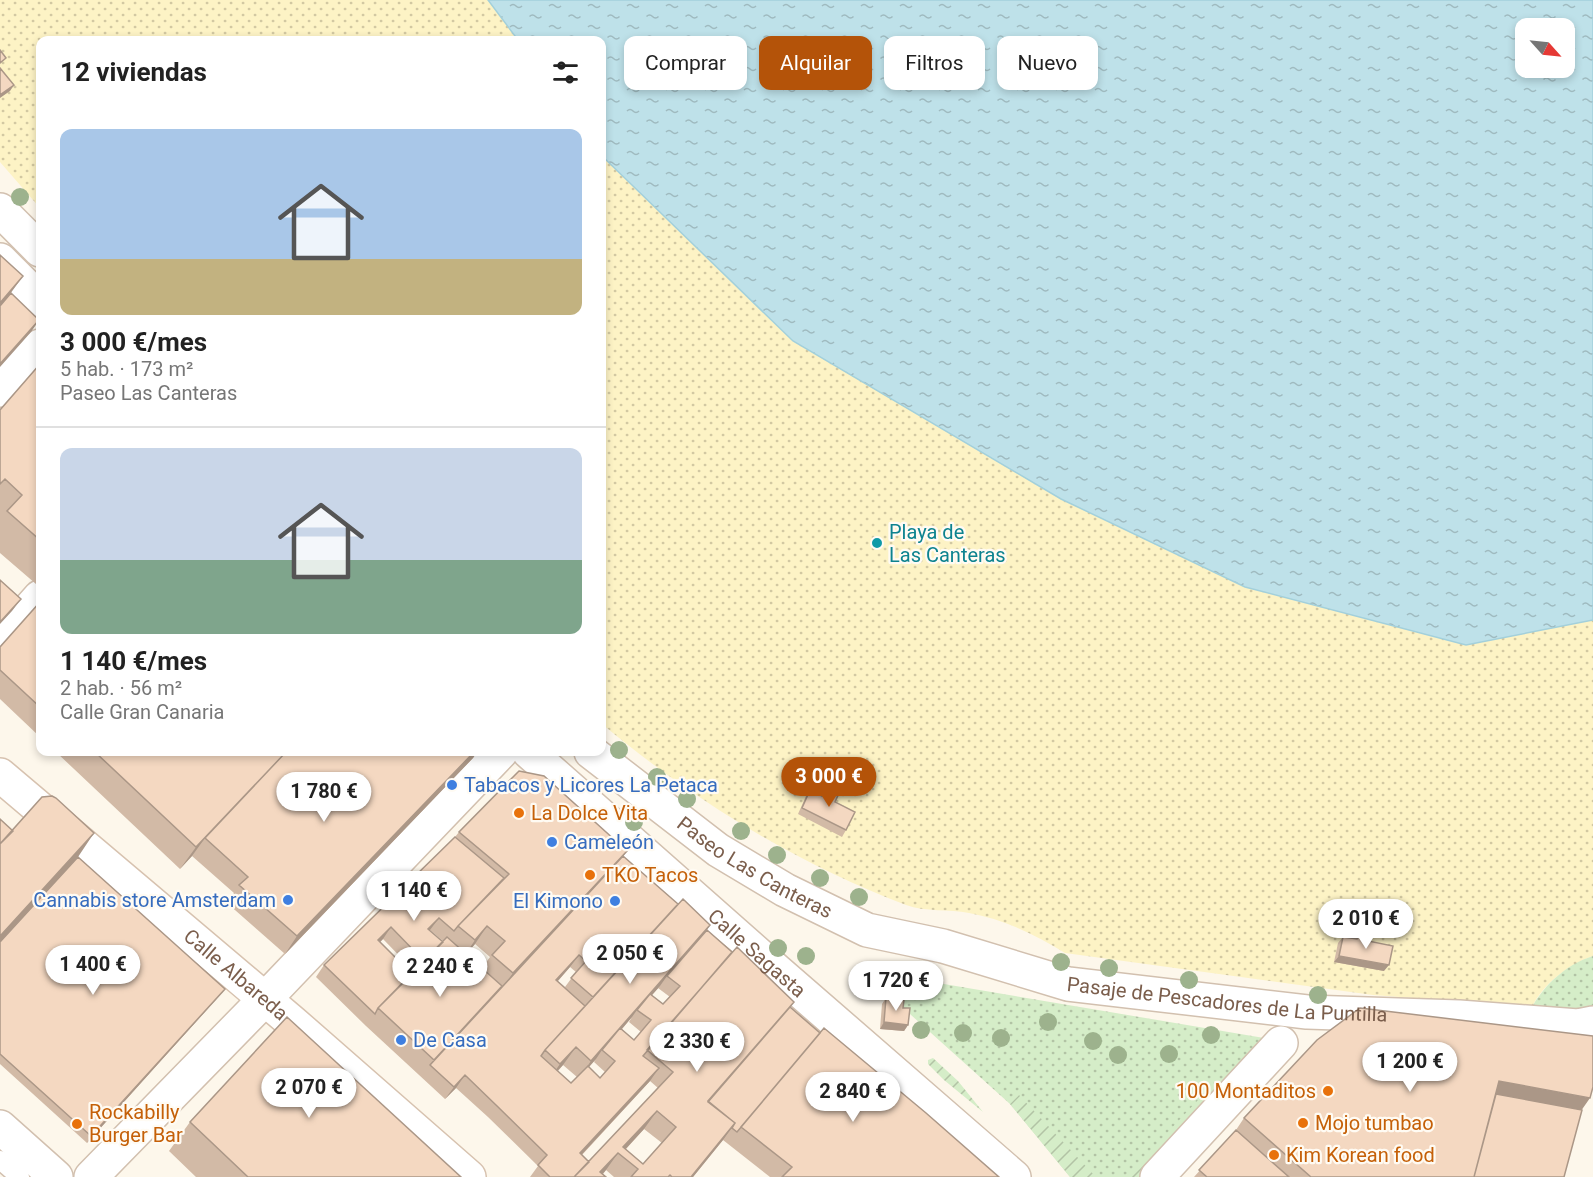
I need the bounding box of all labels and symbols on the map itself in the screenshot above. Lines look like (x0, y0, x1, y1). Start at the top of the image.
north arrow (1515, 18, 1575, 78)
place label: Playa de Las Canteras (889, 520, 1006, 567)
marker: Playa de Las Canteras (870, 536, 884, 550)
pin: 3 000 € (774, 757, 884, 808)
pin: 1 780 € (269, 772, 379, 823)
place label: Tabacos y Licores La Petaca (464, 773, 718, 797)
marker: Tabacos y Licores La Petaca (445, 778, 459, 792)
place label: La Dolce Vita (531, 801, 648, 825)
marker: La Dolce Vita (512, 806, 526, 820)
street label: Paseo Las Canteras (673, 811, 836, 923)
place label: Cameleón (564, 830, 654, 854)
marker: Cameleón (545, 835, 559, 849)
place label: TKO Tacos (602, 863, 698, 887)
marker: TKO Tacos (583, 868, 597, 882)
pin: 1 140 € (359, 871, 469, 922)
place label: Cannabis store Amsterdam (33, 888, 276, 912)
place label: El Kimono (513, 889, 603, 913)
marker: Cannabis store Amsterdam (281, 893, 295, 907)
marker: El Kimono (608, 894, 622, 908)
pin: 2 010 € (1311, 899, 1421, 950)
street label: Calle Sagasta (703, 904, 811, 1002)
street label: Calle Albareda (179, 924, 293, 1025)
pin: 2 050 € (575, 934, 685, 985)
pin: 1 400 € (38, 945, 148, 996)
pin: 2 240 € (385, 947, 495, 998)
pin: 1 720 € (841, 961, 951, 1012)
street label: Pasaje de Pescadores de La Puntilla (1066, 972, 1388, 1027)
pin: 2 330 € (642, 1022, 752, 1073)
place label: De Casa (413, 1028, 487, 1052)
marker: De Casa (394, 1033, 408, 1047)
pin: 1 200 € (1355, 1042, 1465, 1093)
pin: 2 070 € (254, 1068, 364, 1119)
pin: 2 840 € (798, 1072, 908, 1123)
place label: 100 Montaditos (1176, 1079, 1316, 1103)
marker: 100 Montaditos (1321, 1084, 1335, 1098)
place label: Rockabilly Burger Bar (89, 1100, 183, 1147)
place label: Mojo tumbao (1315, 1111, 1434, 1135)
marker: Mojo tumbao (1296, 1116, 1310, 1130)
marker: Rockabilly Burger Bar (70, 1117, 84, 1131)
place label: Kim Korean food (1286, 1143, 1435, 1167)
marker: Kim Korean food (1267, 1148, 1281, 1162)

